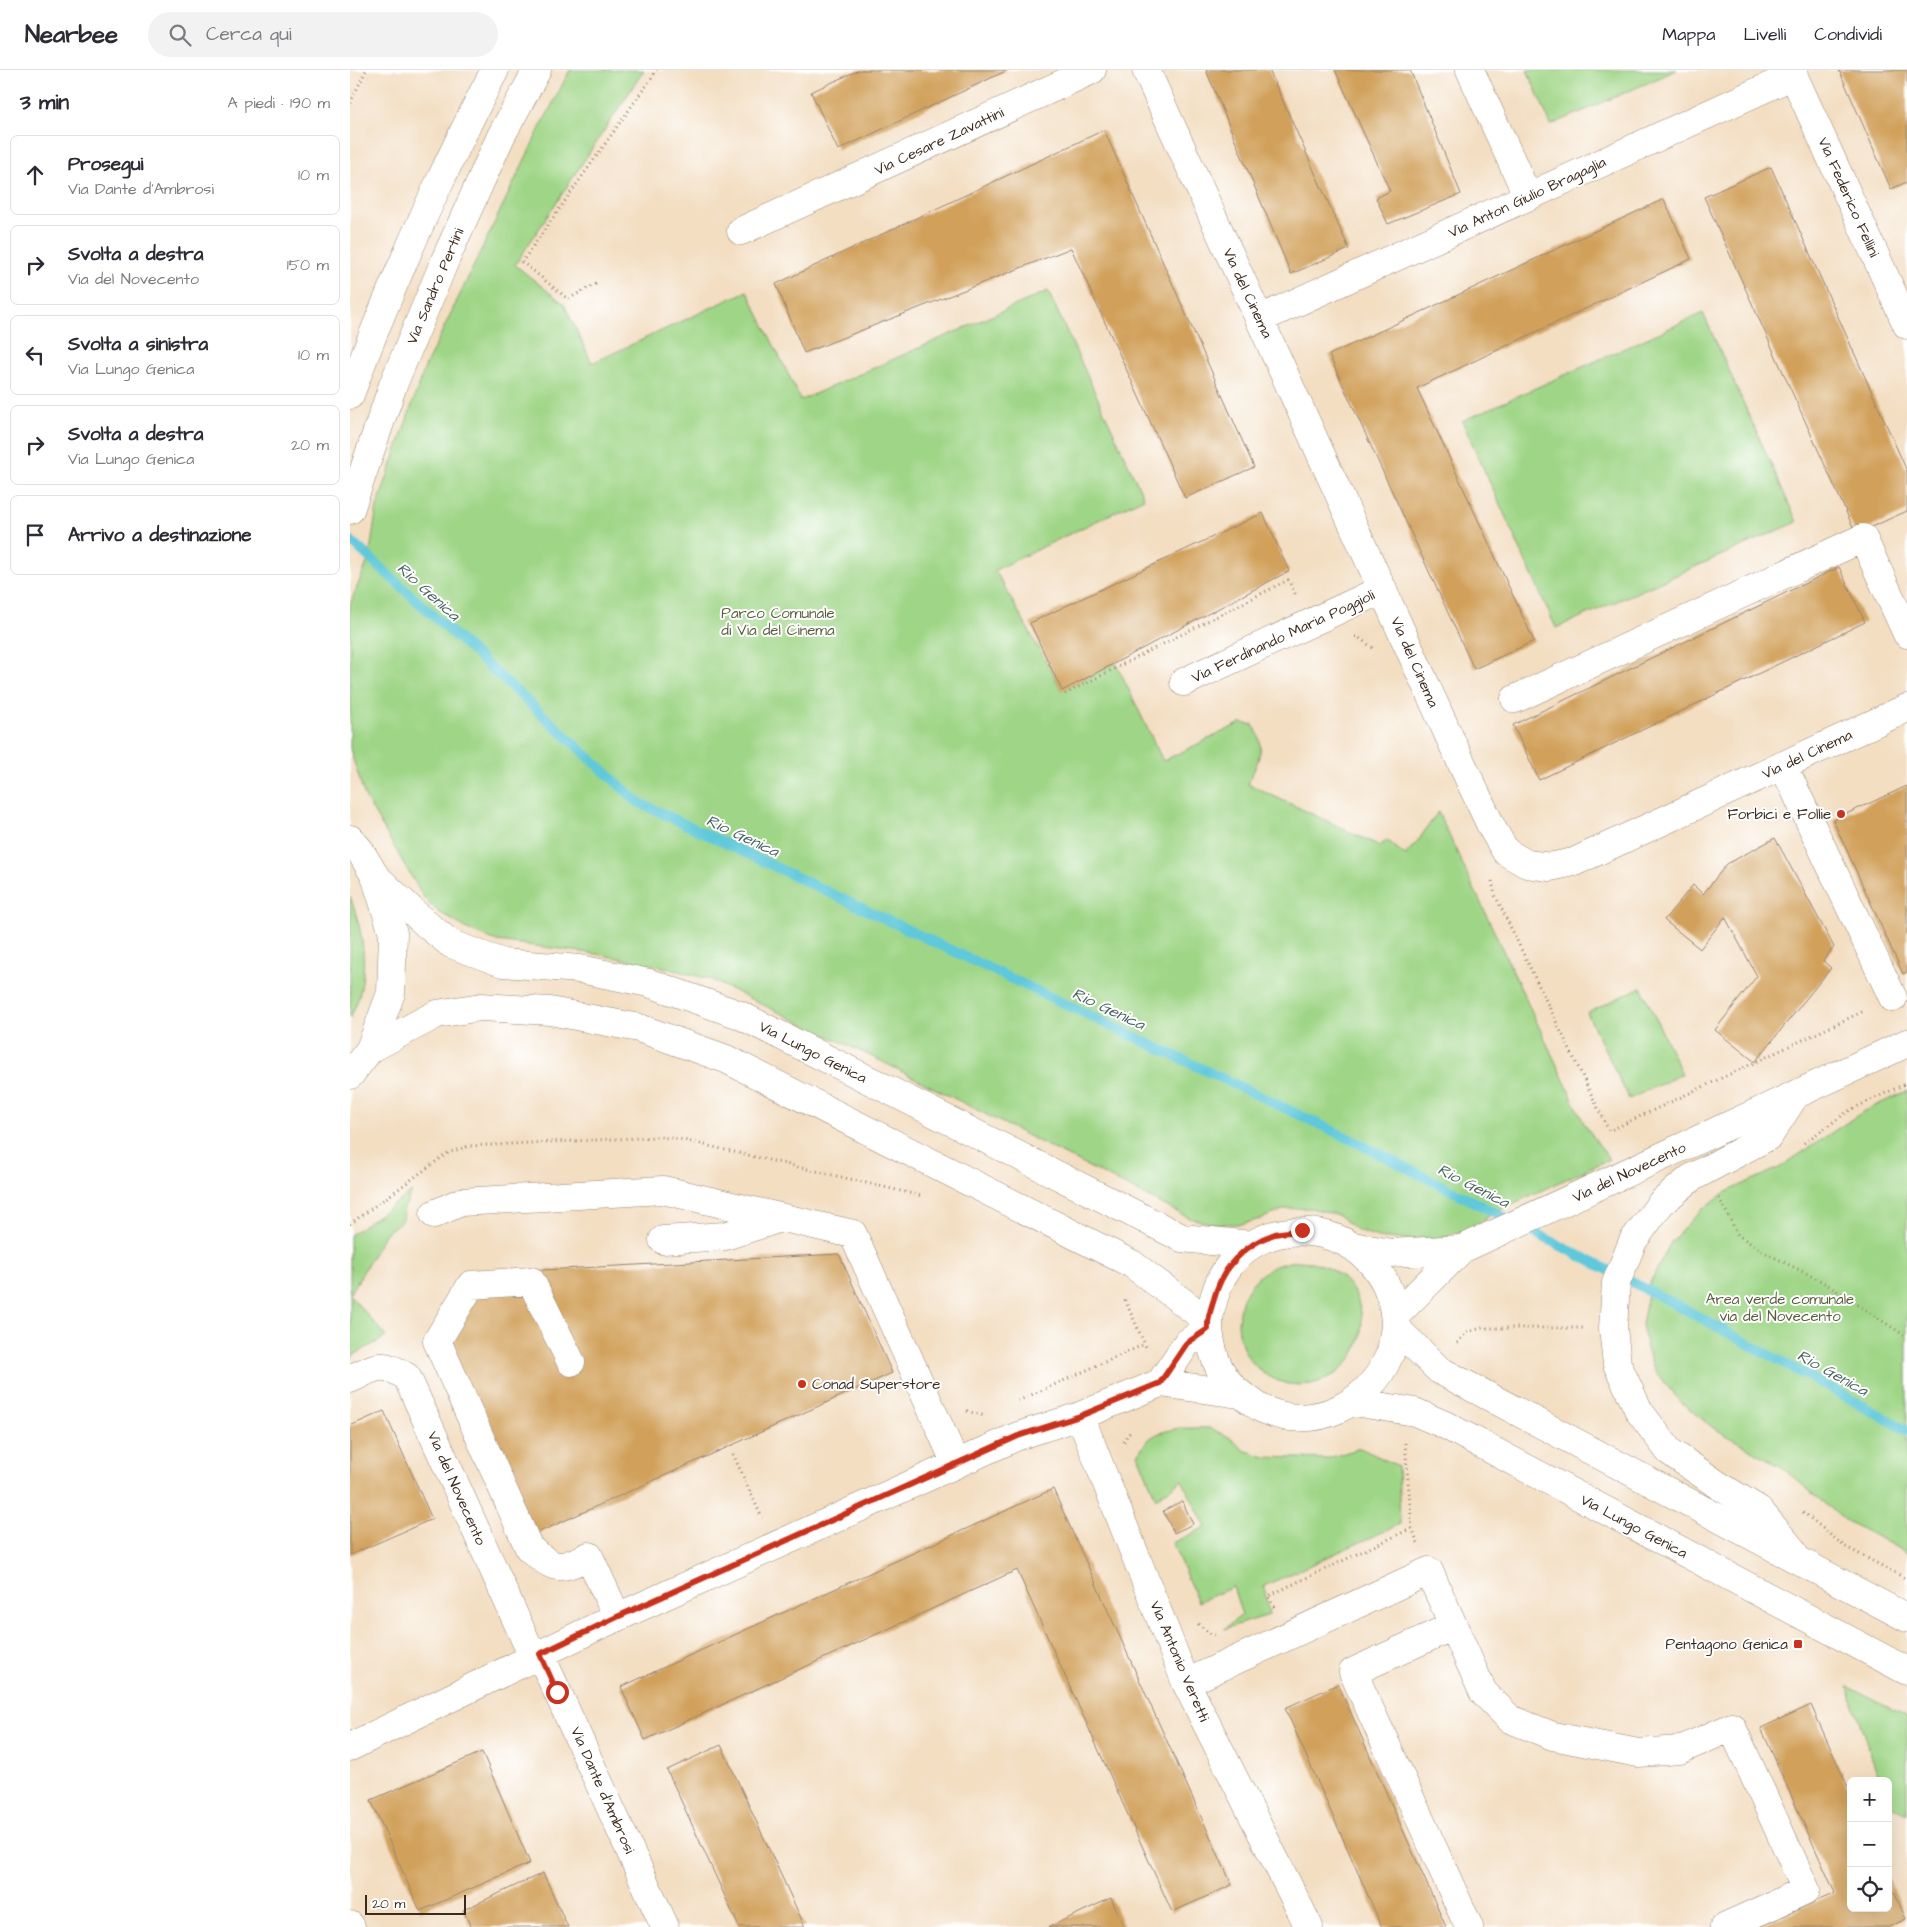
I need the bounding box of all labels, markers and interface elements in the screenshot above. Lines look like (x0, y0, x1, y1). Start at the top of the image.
search box (148, 12, 498, 57)
text: Nearbee (25, 18, 118, 52)
icon: search (166, 21, 194, 49)
text: Cerca qui (206, 21, 292, 48)
text: Mappa (1662, 22, 1716, 47)
text: Livelli (1744, 22, 1786, 47)
text: Condividi (1814, 22, 1882, 47)
text: 3 min (20, 88, 69, 117)
text: A piedi · 190 m (228, 92, 330, 114)
street label: Via Cesare Zavattini (871, 102, 1008, 181)
street label: Via Federico Fellini (1813, 134, 1885, 261)
text: Prosegui (68, 151, 143, 178)
street label: Via Anton Giulio Bragaglia (1445, 151, 1610, 244)
icon: ahead (21, 161, 49, 189)
text: 10 m (298, 164, 329, 186)
text: Via Dante d'Ambrosi (68, 178, 214, 200)
street label: Via Sandro Pertini (401, 224, 470, 348)
text: Svolta a destra (68, 241, 203, 268)
street label: Via del Cinema (1217, 245, 1278, 342)
icon: right (21, 251, 49, 279)
text: 150 m (287, 254, 329, 276)
text: Via del Novecento (68, 268, 199, 290)
text: Svolta a sinistra (68, 331, 208, 358)
icon: left (21, 341, 49, 369)
text: 10 m (298, 344, 329, 366)
text: Via Lungo Genica (68, 358, 194, 380)
text: Svolta a destra (68, 421, 203, 448)
icon: right (21, 431, 49, 459)
text: 20 m (291, 434, 329, 456)
text: Via Lungo Genica (68, 448, 194, 470)
icon: arrive (21, 521, 49, 549)
text: Arrivo a destinazione (68, 522, 251, 549)
water label: Rio Genica (392, 558, 465, 626)
street label: Via Ferdinando Maria Poggioli (1188, 584, 1379, 689)
park label: Parco Comunale di Via del Cinema (721, 603, 835, 641)
street label: Via del Cinema (1385, 613, 1444, 711)
street label: Via del Cinema (1759, 724, 1856, 785)
place label: Forbici e Follie (1727, 804, 1831, 825)
marker: Forbici e Follie (1835, 808, 1847, 820)
water label: Rio Genica (703, 810, 783, 863)
water label: Rio Genica (1069, 983, 1149, 1036)
street label: Via Lungo Genica (755, 1016, 871, 1090)
street label: Via del Novecento (1569, 1137, 1690, 1208)
water label: Rio Genica (1434, 1158, 1514, 1214)
route end (1291, 1219, 1314, 1242)
park label: Area verde comunale via del Novecento (1706, 1289, 1854, 1327)
water label: Rio Genica (1793, 1344, 1873, 1402)
place label: Conad Superstore (812, 1374, 940, 1395)
marker: Conad Superstore (796, 1378, 808, 1390)
street label: Via del Novecento (422, 1428, 491, 1549)
street label: Via Lungo Genica (1576, 1489, 1691, 1565)
street label: Via Antonio Veretti (1145, 1598, 1215, 1726)
place label: Pentagono Genica (1666, 1634, 1788, 1656)
marker: Pentagono Genica (1792, 1638, 1804, 1650)
route start (546, 1681, 569, 1704)
street label: Via Dante d'Ambrosi (565, 1723, 640, 1858)
map controls (1847, 1777, 1892, 1912)
button: + (1847, 1777, 1892, 1822)
button: − (1847, 1822, 1892, 1867)
button: locate (1847, 1867, 1892, 1912)
scale bar (365, 1892, 466, 1915)
text: 20 m (372, 1894, 405, 1914)

